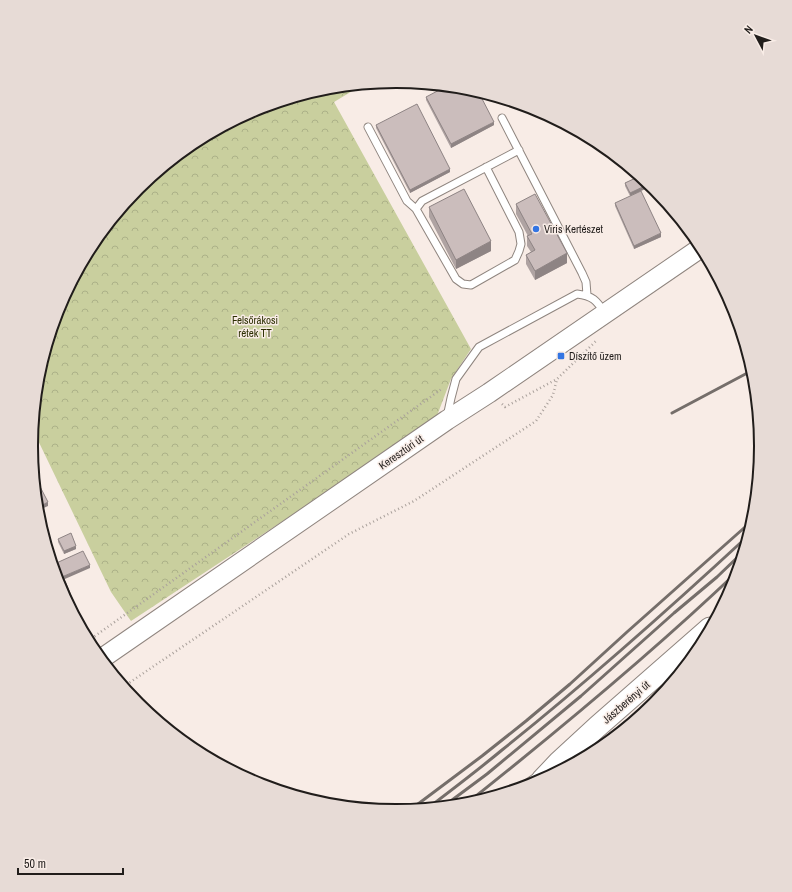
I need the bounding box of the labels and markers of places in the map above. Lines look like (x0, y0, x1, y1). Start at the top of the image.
place label: Viris Kertészet (544, 222, 603, 236)
marker: Viris Kertészet (531, 224, 541, 234)
place label: Díszítő üzem (569, 349, 622, 363)
marker: Díszítő üzem (556, 351, 566, 361)

